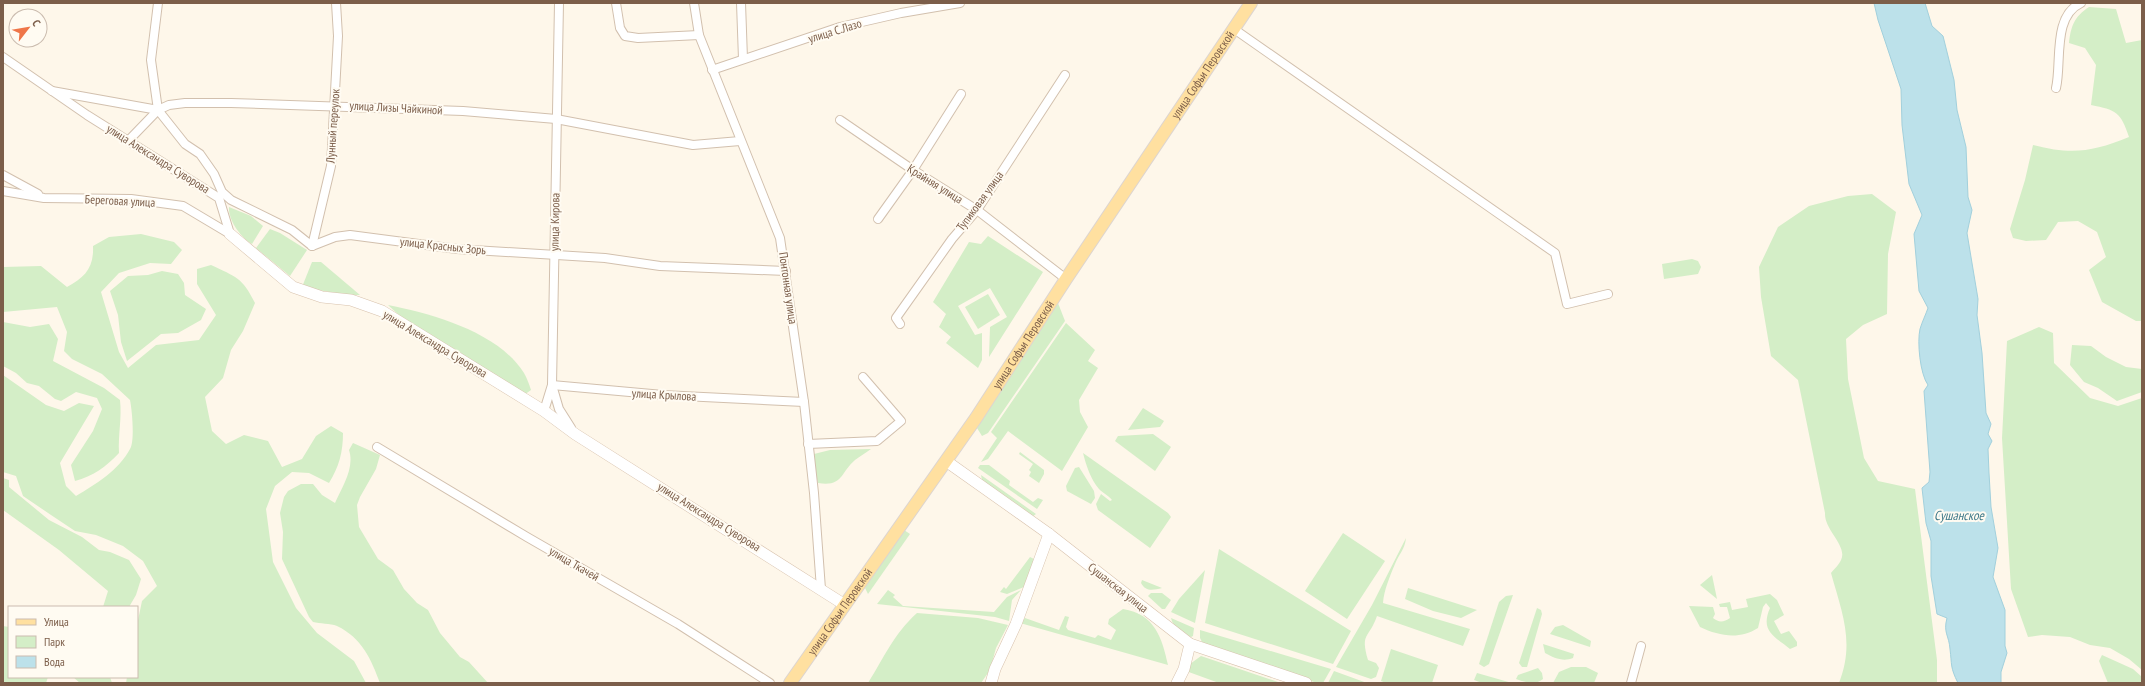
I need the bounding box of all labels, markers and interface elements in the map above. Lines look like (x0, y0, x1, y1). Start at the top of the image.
north arrow (8, 8, 48, 48)
street label: улица С.Лазо (806, 15, 863, 46)
text: С (29, 17, 44, 29)
street label: улица Софьи Перовской (1168, 28, 1237, 121)
street label: Лунный переулок (322, 88, 343, 165)
street label: улица Лизы Чайкиной (349, 98, 443, 117)
street label: улица Александра Суворова (104, 121, 213, 197)
street label: Крайняя улица (905, 161, 966, 207)
street label: Тупиковая улица (953, 168, 1006, 234)
street label: Береговая улица (84, 191, 156, 210)
street label: улица Кирова (546, 192, 563, 251)
street label: улица Красных Зорь (399, 234, 487, 258)
street label: Понтонная улица (776, 251, 801, 325)
street label: улица Софьи Перовской (989, 297, 1057, 392)
street label: улица Александра Суворова (380, 307, 490, 381)
street label: улица Крылова (631, 385, 697, 404)
street label: улица Александра Суворова (655, 479, 764, 555)
water label: Сушанское (1934, 507, 1986, 524)
street label: улица Ткачей (546, 543, 602, 584)
street label: Сушанская улица (1085, 559, 1152, 616)
street label: улица Софьи Перовской (804, 565, 875, 658)
legend (8, 606, 138, 678)
text: Улица (44, 614, 69, 629)
text: Парк (44, 634, 65, 649)
text: Вода (44, 654, 65, 669)

